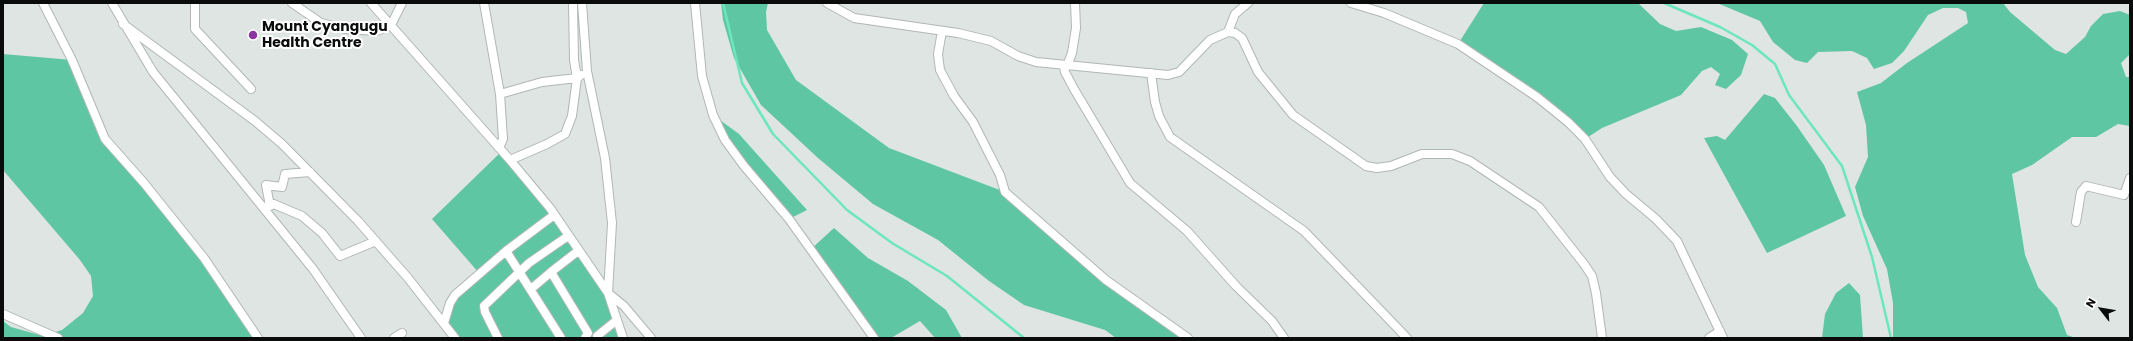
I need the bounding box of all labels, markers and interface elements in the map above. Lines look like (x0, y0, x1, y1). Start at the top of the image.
place label: Mount Cyangugu Health Centre (262, 19, 388, 52)
marker: Mount Cyangugu Health Centre (247, 29, 259, 41)
north arrow (2081, 289, 2121, 329)
text: N (2082, 295, 2100, 310)

